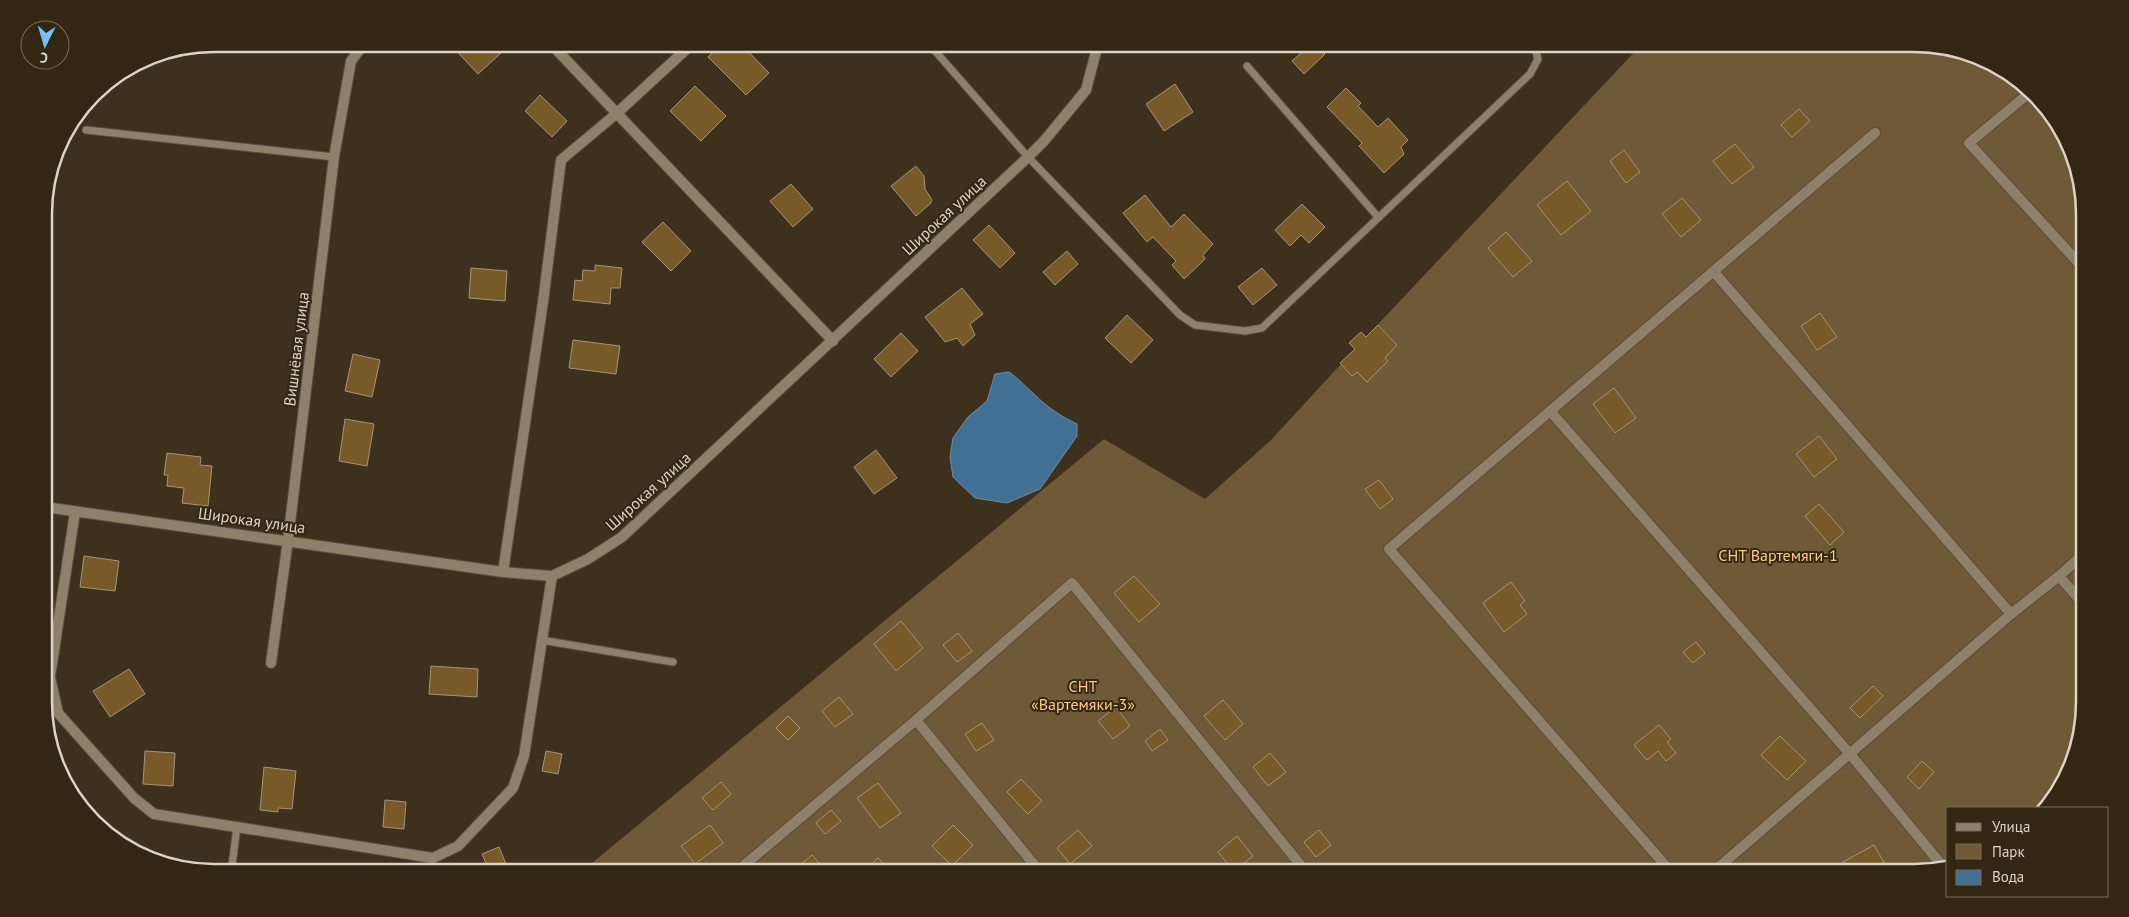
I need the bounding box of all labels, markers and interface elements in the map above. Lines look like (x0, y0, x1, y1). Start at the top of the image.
north arrow (20, 20, 70, 70)
text: С (39, 49, 49, 67)
street label: Широкая улица (898, 171, 990, 259)
street label: Вишнёвая улица (279, 291, 313, 407)
street label: Широкая улица (601, 447, 695, 535)
street label: Широкая улица (197, 503, 307, 537)
park label: СНТ Вартемяги-1 (1718, 545, 1838, 565)
park label: СНТ «Вартемяки-3» (1031, 676, 1135, 714)
legend (1946, 807, 2109, 897)
text: Улица (1992, 817, 2030, 836)
text: Парк (1992, 842, 2025, 861)
text: Вода (1992, 867, 2024, 886)

